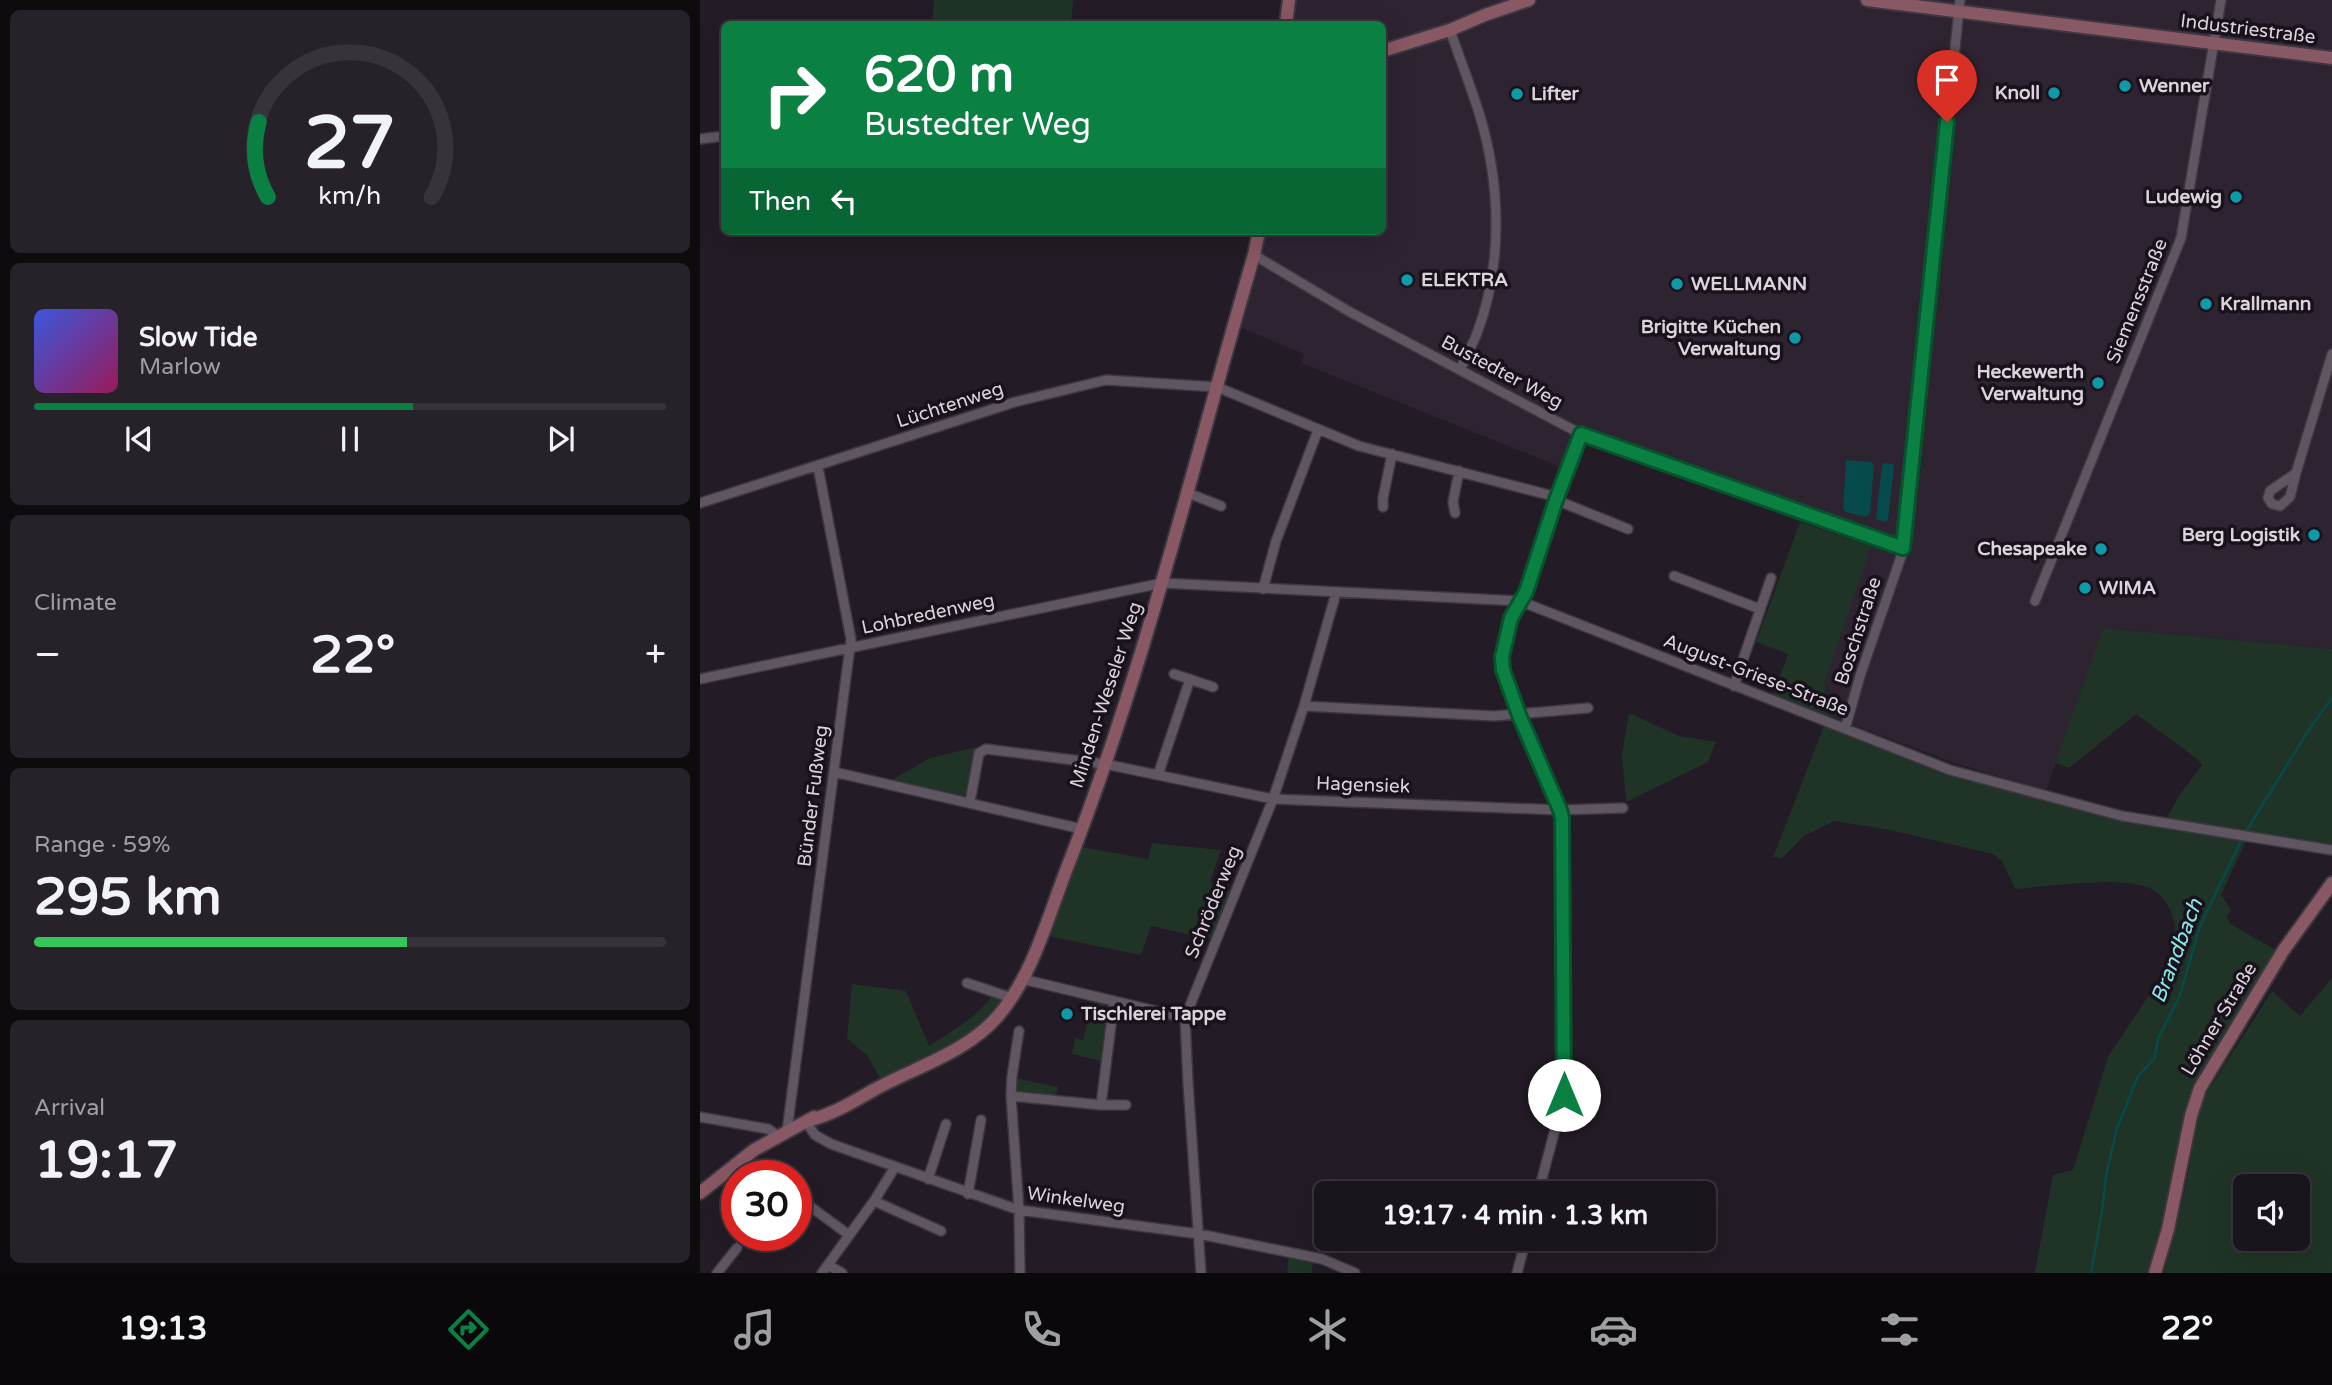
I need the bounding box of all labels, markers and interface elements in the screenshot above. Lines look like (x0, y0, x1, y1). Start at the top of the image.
street label: Industriestraße (2179, 10, 2317, 48)
text: 620 m (864, 46, 1014, 105)
icon: right (749, 49, 840, 140)
pin (1917, 50, 1977, 122)
icon: arrive (1928, 61, 1966, 99)
place label: Wenner (2139, 75, 2210, 97)
marker: Wenner (2117, 78, 2133, 94)
place label: Knoll (1995, 82, 2040, 104)
place label: Lifter (1531, 83, 1580, 105)
marker: Knoll (2046, 85, 2062, 101)
marker: Lifter (1509, 86, 1525, 102)
text: 27 (304, 101, 396, 189)
text: Bustedter Weg (864, 106, 1091, 144)
text: km/h (319, 181, 381, 211)
icon: left (825, 182, 863, 220)
text: Then (749, 186, 811, 217)
place label: Ludewig (2145, 186, 2222, 209)
marker: Ludewig (2228, 189, 2244, 205)
street label: Siemensstraße (2102, 235, 2172, 367)
place label: ELEKTRA (1421, 269, 1508, 291)
marker: ELEKTRA (1399, 272, 1415, 288)
place label: WELLMANN (1691, 273, 1807, 295)
marker: WELLMANN (1669, 276, 1685, 292)
place label: Krallmann (2220, 293, 2311, 315)
marker: Krallmann (2198, 296, 2214, 312)
place label: Brigitte Küchen Verwaltung (1641, 316, 1781, 361)
text: Slow Tide (139, 322, 257, 353)
marker: Brigitte Küchen Verwaltung (1787, 330, 1803, 346)
street label: Bustedter Weg (1437, 331, 1567, 413)
text: Marlow (139, 353, 221, 381)
place label: Heckewerth Verwaltung (1976, 361, 2084, 406)
marker: Heckewerth Verwaltung (2090, 375, 2106, 391)
street label: Lüchtenweg (894, 377, 1006, 433)
icon: previous (120, 420, 158, 458)
icon: pause (331, 420, 369, 458)
icon: next (542, 420, 580, 458)
place label: Berg Logistik (2182, 524, 2301, 547)
marker: Berg Logistik (2306, 527, 2322, 543)
place label: Chesapeake (1977, 538, 2087, 561)
marker: Chesapeake (2093, 541, 2109, 557)
street label: Boschstraße (1830, 574, 1886, 688)
place label: WIMA (2099, 577, 2156, 599)
marker: WIMA (2077, 580, 2093, 596)
text: Climate (34, 589, 117, 617)
street label: Lohbredenweg (859, 589, 997, 639)
street label: Minden-Weseler Weg (1066, 599, 1146, 791)
text: 22° (310, 624, 395, 687)
street label: August-Griese-Straße (1660, 630, 1852, 720)
text: − (34, 632, 61, 678)
text: + (645, 632, 666, 678)
street label: Bünder Fußweg (793, 724, 833, 868)
street label: Hagensiek (1315, 772, 1411, 798)
text: Range · 59% (34, 831, 170, 859)
street label: Schröderweg (1180, 842, 1246, 962)
text: 295 km (34, 866, 222, 929)
water label: Brandbach (2146, 894, 2209, 1007)
street label: Löhner Straße (2177, 959, 2261, 1079)
place label: Tischlerei Tappe (1080, 1003, 1227, 1026)
marker: Tischlerei Tappe (1059, 1006, 1075, 1022)
position arrow (1527, 1058, 1601, 1132)
text: Arrival (34, 1094, 105, 1122)
text: 19:17 (34, 1129, 178, 1192)
speed limit sign: 30 (721, 1160, 812, 1251)
map controls (2233, 1174, 2310, 1251)
button: sound (2233, 1174, 2310, 1251)
street label: Winkelweg (1026, 1182, 1126, 1218)
text: 19:17 · 4 min · 1.3 km (1382, 1200, 1648, 1231)
icon: directions (444, 1305, 493, 1354)
icon: music (730, 1305, 779, 1354)
icon: phone (1017, 1305, 1066, 1354)
icon: climate (1303, 1305, 1352, 1354)
icon: car (1589, 1305, 1638, 1354)
icon: filters (1875, 1305, 1924, 1354)
text: 19:13 (119, 1310, 207, 1348)
text: 22° (2161, 1310, 2213, 1348)

